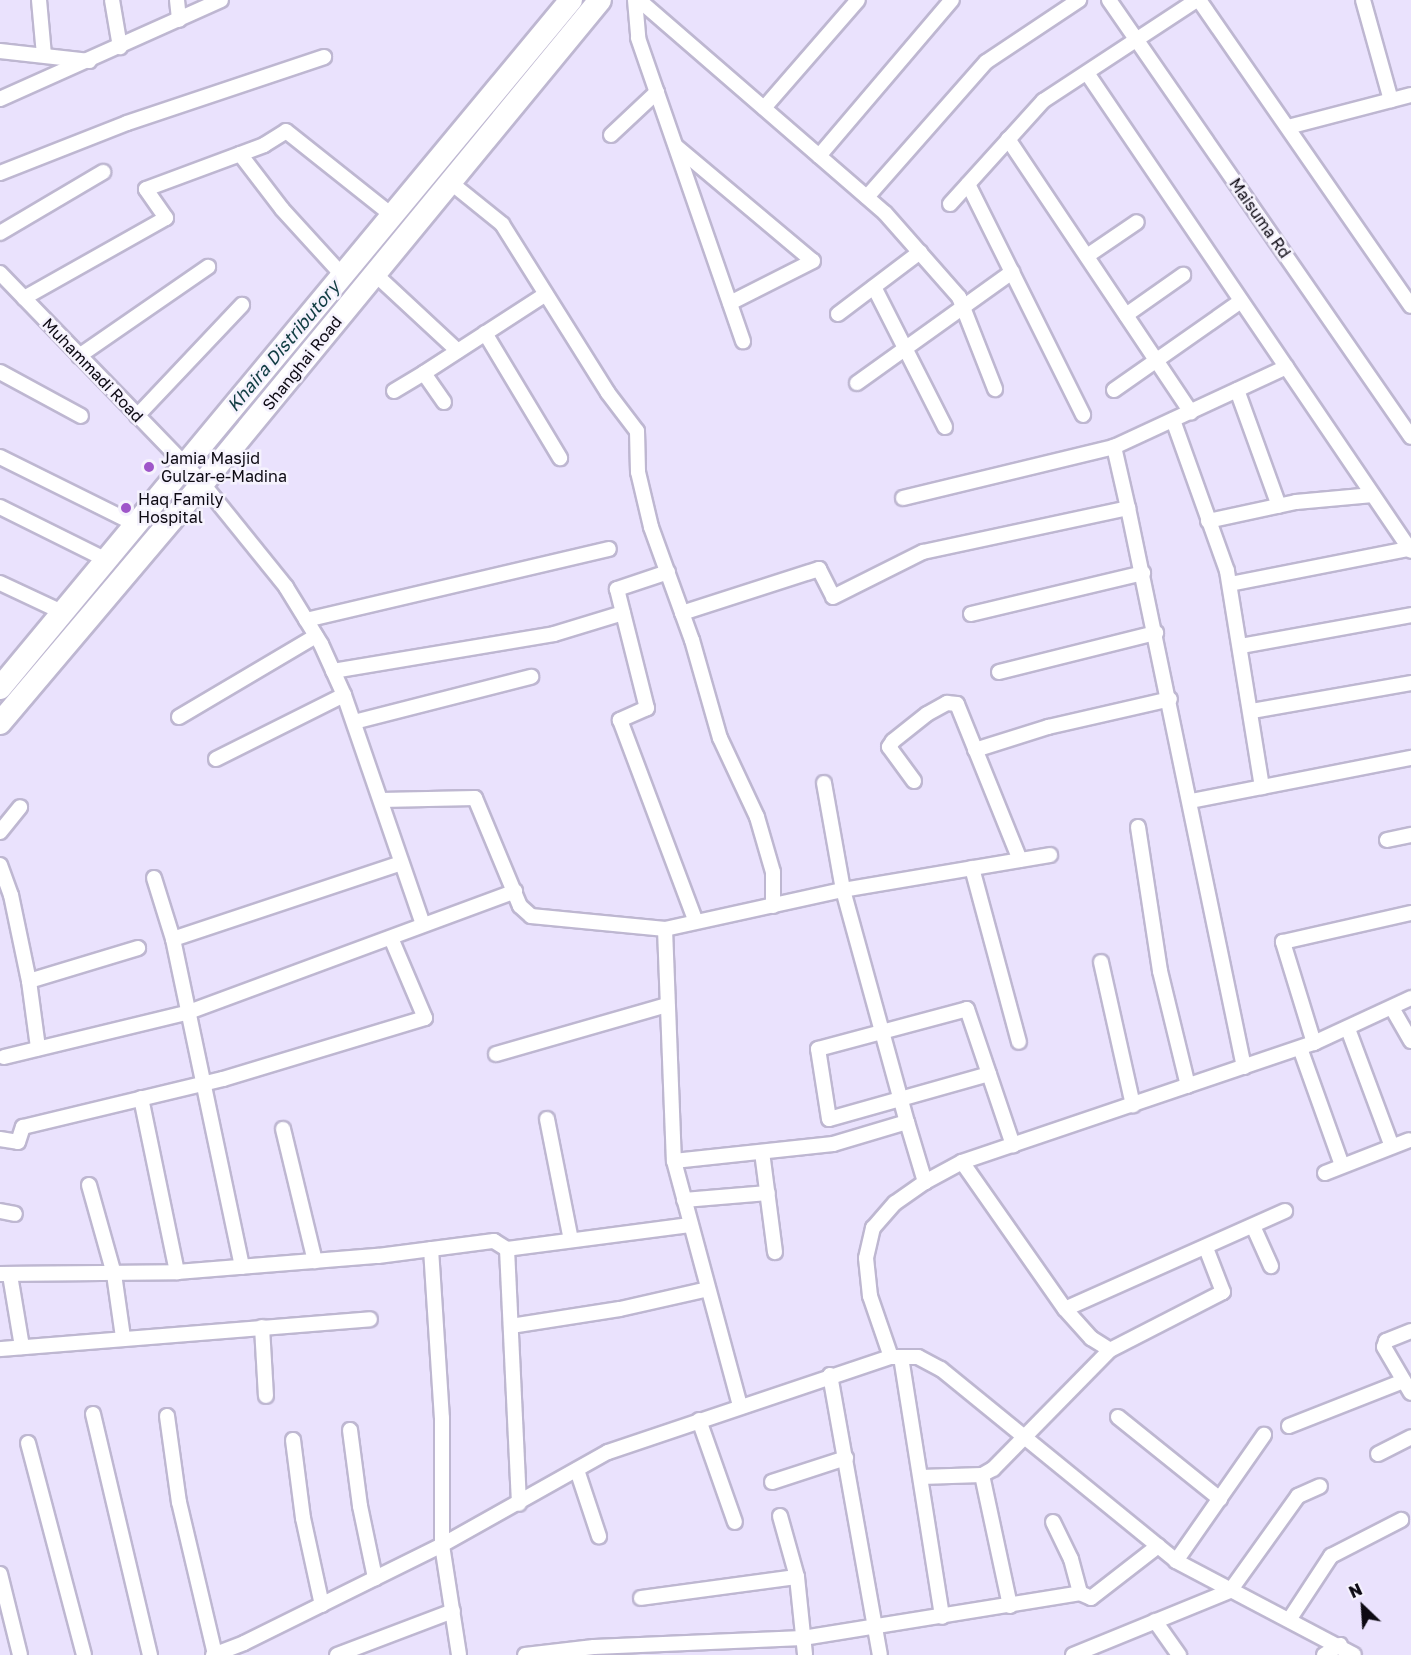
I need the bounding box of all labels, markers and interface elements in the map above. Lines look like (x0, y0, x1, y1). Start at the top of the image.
street label: Maisuma Rd (1225, 174, 1295, 262)
water label: Khaira Distributory (222, 276, 344, 416)
street label: Shanghai Road (258, 312, 346, 414)
street label: Muhammadi Road (39, 314, 147, 426)
place label: Jamia Masjid Gulzar-e-Madina (161, 448, 287, 486)
marker: Jamia Masjid Gulzar-e-Madina (142, 460, 156, 474)
place label: Haq Family Hospital (138, 489, 223, 527)
marker: Haq Family Hospital (119, 501, 133, 515)
north arrow (1333, 1577, 1393, 1637)
text: N (1346, 1579, 1365, 1602)

